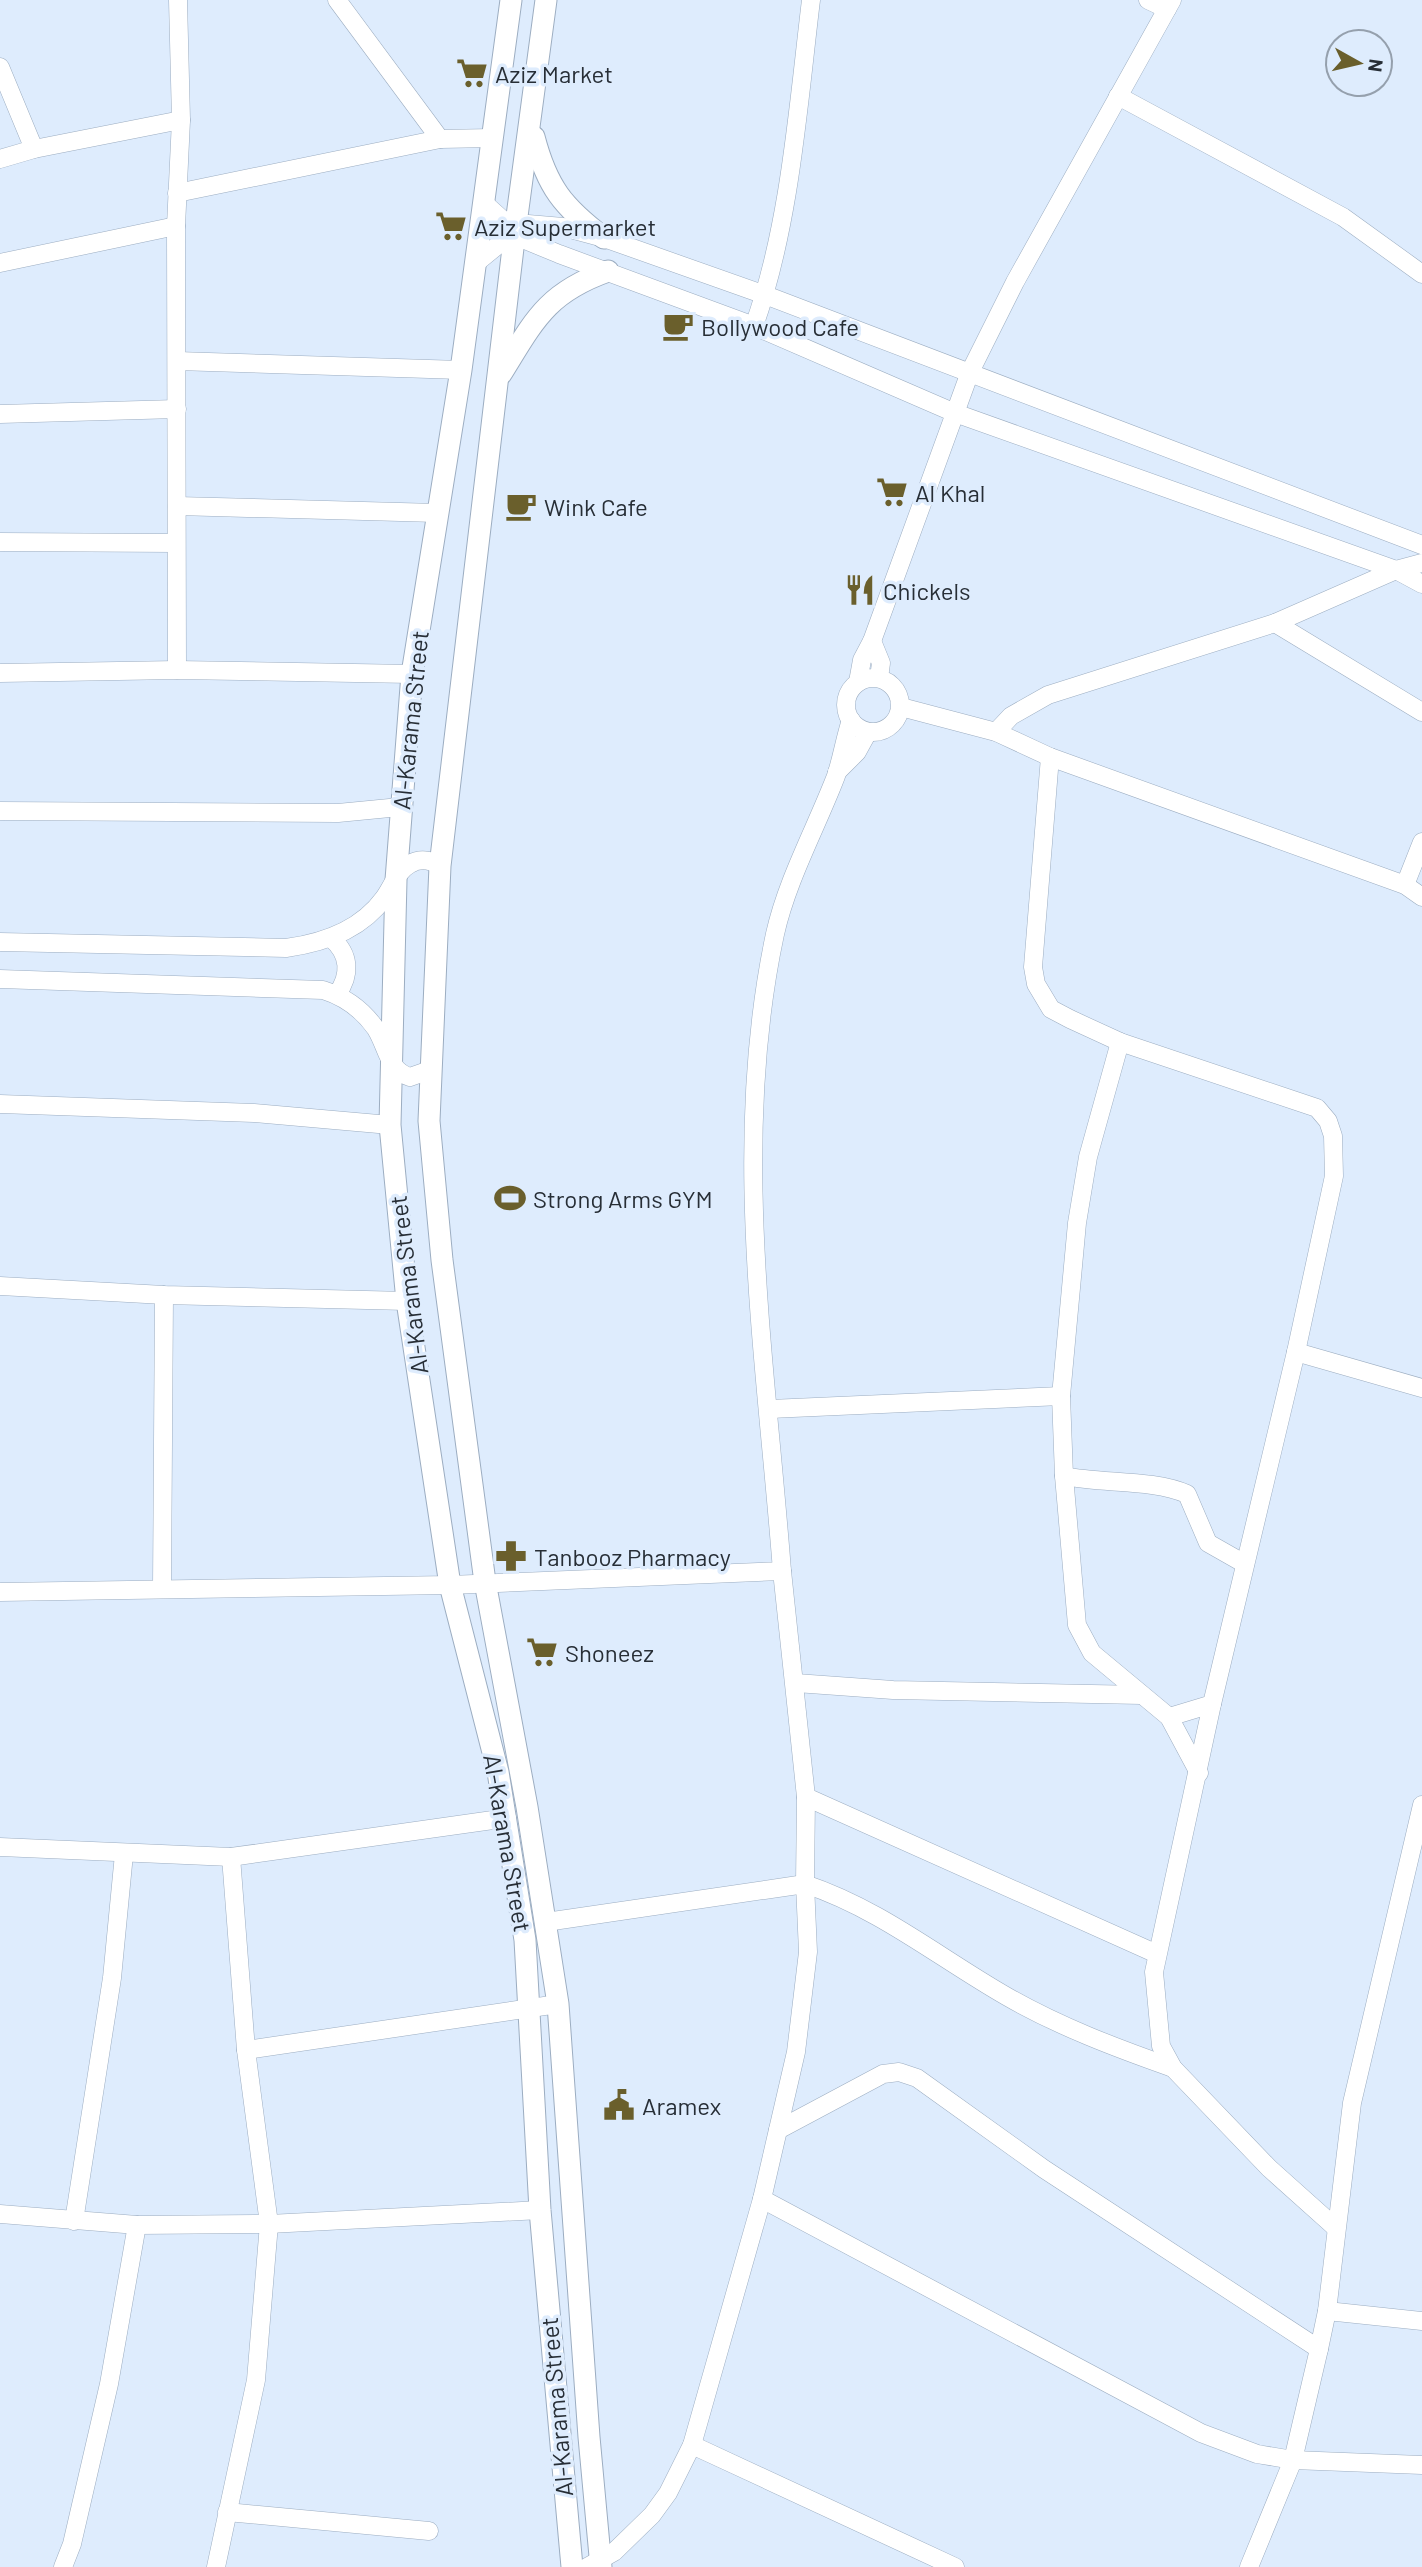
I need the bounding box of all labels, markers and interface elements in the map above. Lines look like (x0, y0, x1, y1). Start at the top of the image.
north arrow (1324, 28, 1394, 98)
supermarket icon: Aziz Market (455, 56, 489, 90)
text: N (1364, 58, 1389, 73)
place label: Aziz Market (495, 59, 613, 88)
supermarket icon: Aziz Supermarket (434, 209, 468, 243)
place label: Aziz Supermarket (474, 212, 656, 241)
cafe icon: Bollywood Cafe (661, 309, 695, 343)
place label: Bollywood Cafe (701, 312, 859, 341)
supermarket icon: Al Khal (875, 475, 909, 509)
place label: Al Khal (915, 478, 985, 507)
cafe icon: Wink Cafe (504, 489, 538, 523)
place label: Wink Cafe (544, 492, 648, 521)
restaurant icon: Chickels (843, 573, 877, 607)
place label: Chickels (883, 576, 971, 605)
street label: Al-Karama Street (386, 629, 434, 811)
sports icon: Strong Arms GYM (493, 1181, 527, 1215)
place label: Strong Arms GYM (533, 1184, 713, 1213)
street label: Al-Karama Street (383, 1194, 433, 1376)
pharmacy icon: Tanbooz Pharmacy (494, 1539, 528, 1573)
place label: Tanbooz Pharmacy (534, 1542, 731, 1571)
supermarket icon: Shoneez (525, 1635, 559, 1669)
place label: Shoneez (565, 1638, 654, 1667)
street label: Al-Karama Street (478, 1752, 538, 1934)
public building icon: Aramex (602, 2088, 636, 2122)
place label: Aramex (642, 2091, 721, 2120)
street label: Al-Karama Street (534, 2316, 578, 2498)

